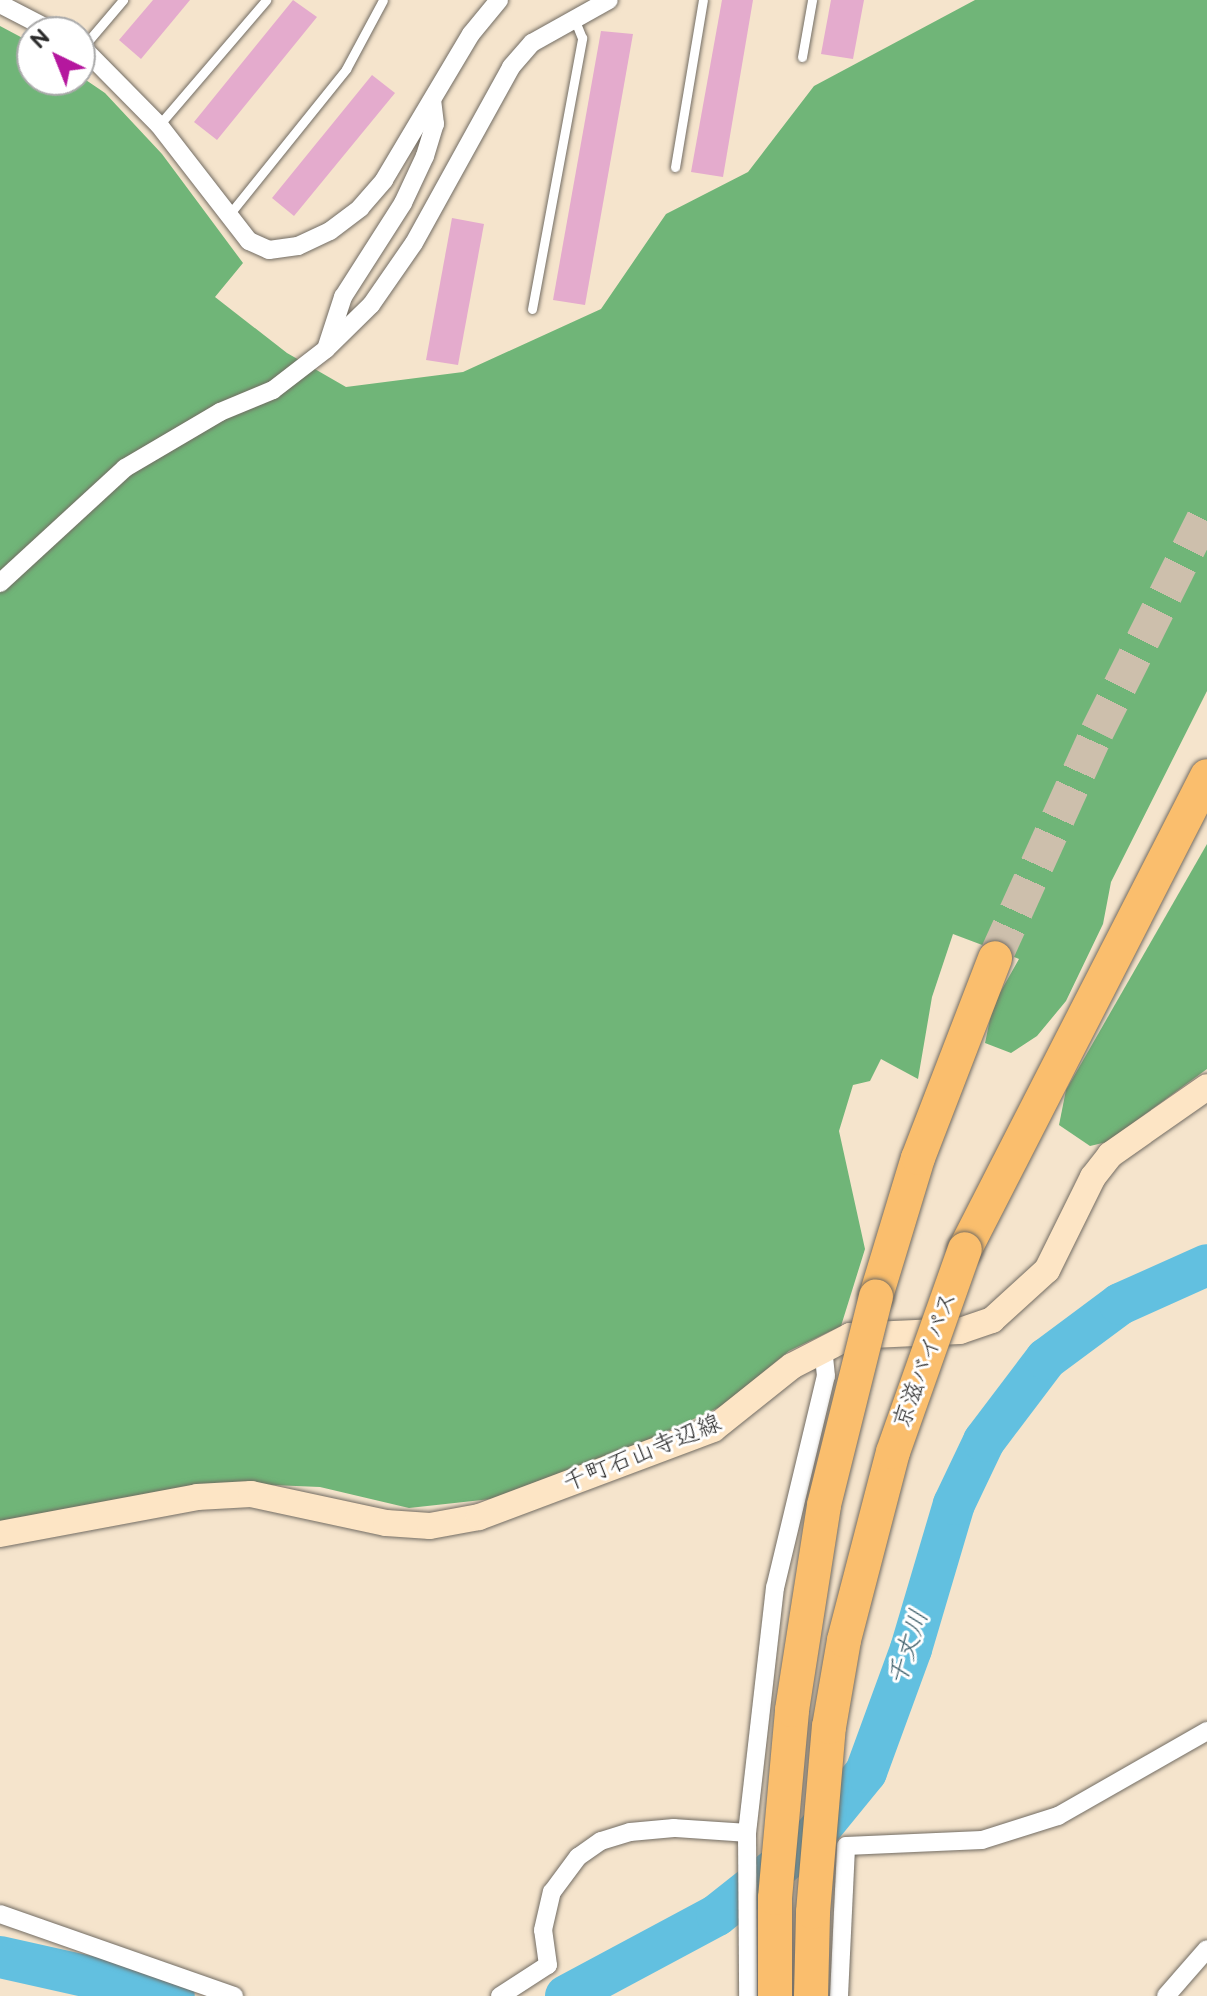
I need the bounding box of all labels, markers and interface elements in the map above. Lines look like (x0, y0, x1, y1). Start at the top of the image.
north arrow (16, 16, 96, 96)
text: N (25, 24, 56, 55)
street label: 京滋バイパス (887, 1287, 963, 1433)
street label: 千町石山寺辺線 (559, 1408, 725, 1498)
water label: 千丈川 (882, 1606, 936, 1690)

